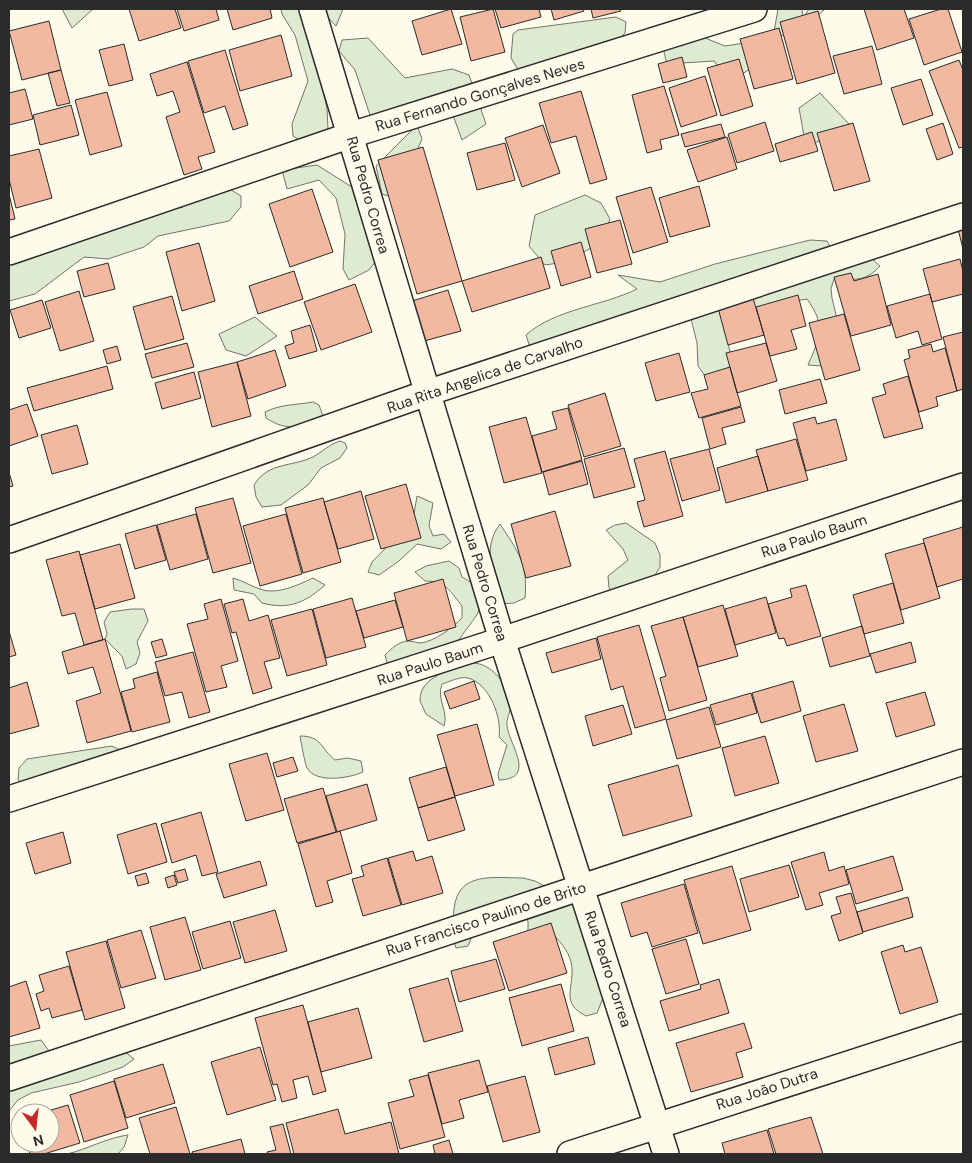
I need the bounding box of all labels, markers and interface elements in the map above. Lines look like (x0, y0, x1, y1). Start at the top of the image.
street label: Rua Fernando Gonçalves Neves (373, 54, 587, 136)
street label: Rua Pedro Correa (342, 134, 394, 256)
street label: Rua Rita Angelica de Carvalho (384, 332, 586, 418)
street label: Rua Paulo Baum (759, 509, 869, 563)
street label: Rua Pedro Correa (458, 522, 512, 644)
street label: Rua Paulo Baum (375, 637, 485, 691)
street label: Rua Francisco Paulino de Brito (383, 877, 589, 961)
street label: Rua Pedro Correa (580, 908, 636, 1030)
street label: Rua João Dutra (714, 1063, 820, 1115)
north arrow (10, 1103, 60, 1153)
text: N (31, 1131, 46, 1151)

